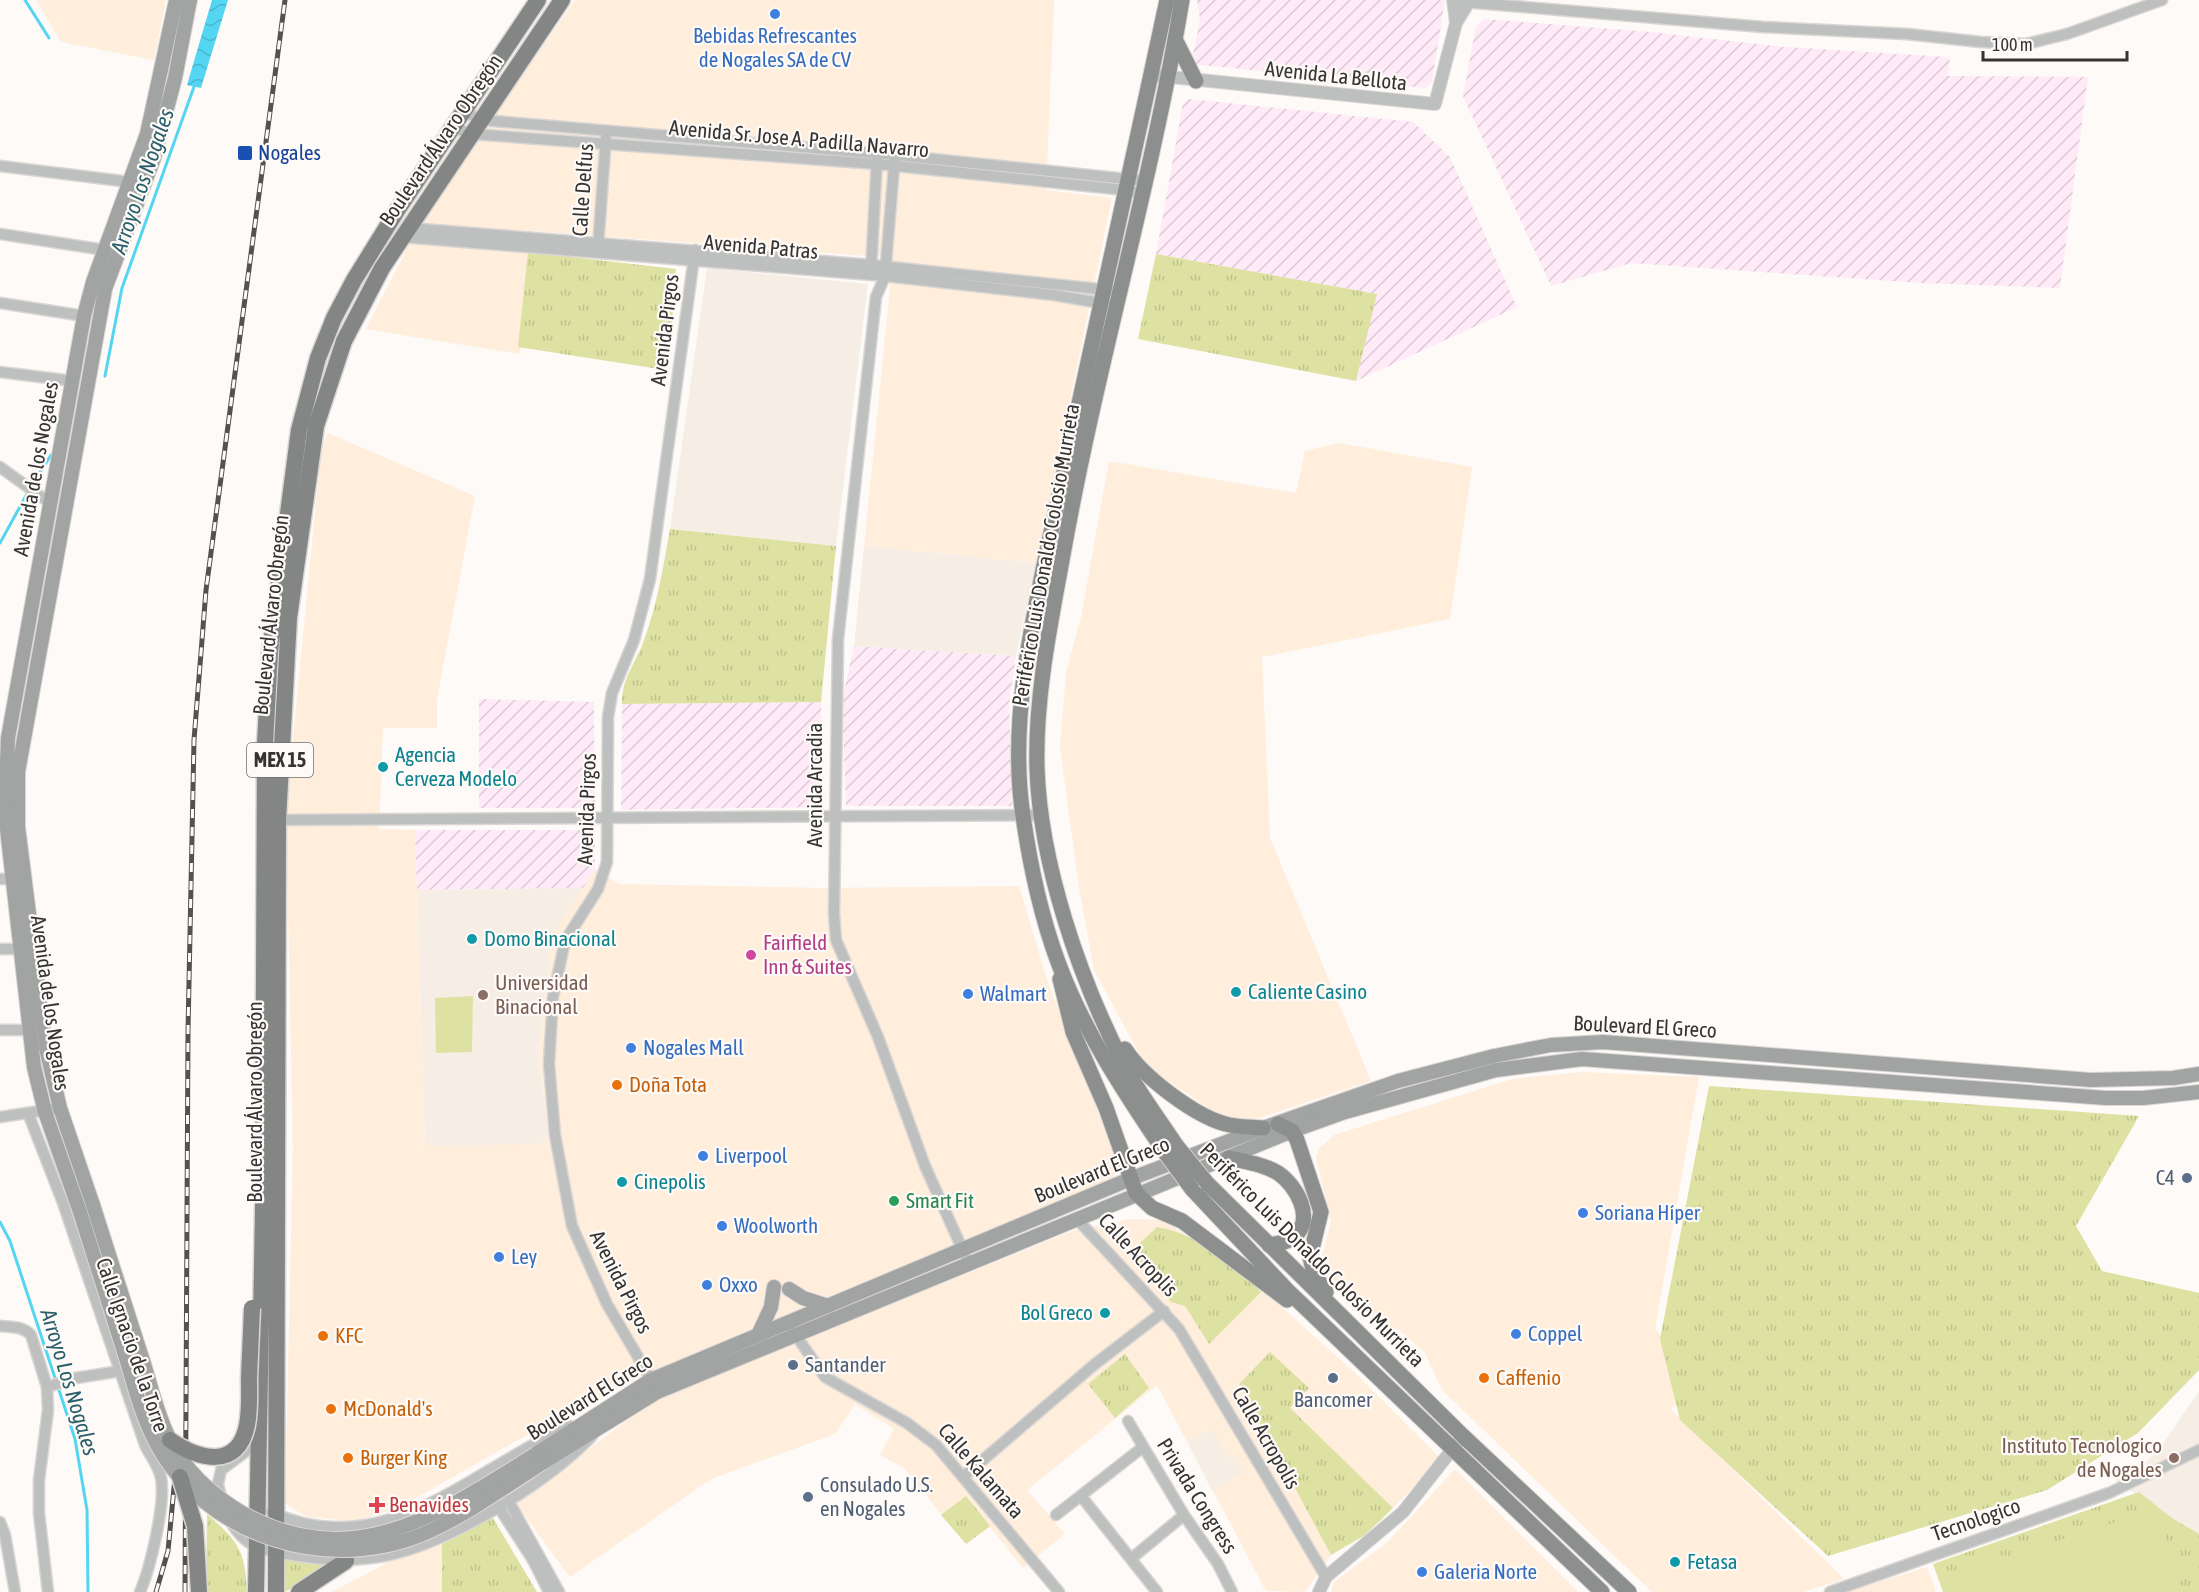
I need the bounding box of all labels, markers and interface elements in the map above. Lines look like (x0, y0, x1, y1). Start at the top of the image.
marker: Bebidas Refrescantes de Nogales SA de CV (768, 7, 782, 21)
place label: Bebidas Refrescantes de Nogales SA de CV (693, 23, 857, 71)
scale bar (1983, 24, 2127, 62)
text: 100 m (1992, 34, 2033, 55)
street label: Boulevard Álvaro Obregón (374, 49, 506, 230)
street label: Avenida La Bellota (1264, 56, 1408, 94)
water label: Arroyo Los Nogales (105, 105, 179, 258)
street label: Avenida Sr. Jose A. Padilla Navarro (668, 115, 930, 161)
place label: Nogales (258, 140, 321, 164)
street label: Calle Delfus (567, 143, 597, 237)
marker: Nogales (236, 144, 254, 162)
street label: Avenida Patras (703, 229, 819, 263)
street label: Avenida Pirgos (645, 273, 683, 387)
street label: Avenida de los Nogales (8, 380, 62, 558)
street label: Periférico Luis Donaldo Colosio Murrieta (1007, 402, 1083, 708)
street label: Boulevard Álvaro Obregón (248, 514, 292, 716)
street label: Avenida Arcadia (802, 723, 826, 847)
place label: Agencia Cerveza Modelo (395, 742, 517, 790)
road number: MEX 15 (247, 743, 313, 777)
street label: Avenida Pirgos (572, 753, 600, 865)
marker: Agencia Cerveza Modelo (376, 760, 390, 774)
street label: Avenida de los Nogales (27, 914, 75, 1092)
place label: Domo Binacional (484, 926, 617, 950)
place label: Fairfield Inn & Suites (763, 930, 852, 978)
marker: Domo Binacional (465, 932, 479, 946)
marker: Fairfield Inn & Suites (744, 948, 758, 962)
place label: Universidad Binacional (495, 970, 589, 1018)
place label: Caliente Casino (1248, 979, 1367, 1003)
place label: Walmart (980, 981, 1047, 1005)
marker: Caliente Casino (1229, 985, 1243, 999)
marker: Walmart (961, 987, 975, 1001)
marker: Universidad Binacional (476, 988, 490, 1002)
street label: Boulevard Álvaro Obregón (242, 1001, 266, 1203)
street label: Boulevard El Greco (1573, 1010, 1717, 1042)
place label: Nogales Mall (643, 1035, 744, 1059)
marker: Nogales Mall (624, 1041, 638, 1055)
place label: Doña Tota (629, 1072, 707, 1096)
marker: Doña Tota (610, 1078, 624, 1092)
street label: Boulevard El Greco (1031, 1131, 1173, 1207)
street label: Periférico Luis Donaldo Colosio Murrieta (1196, 1137, 1430, 1371)
place label: Liverpool (715, 1143, 788, 1167)
marker: Liverpool (696, 1149, 710, 1163)
place label: C4 (2156, 1165, 2175, 1189)
place label: Cinepolis (634, 1169, 706, 1193)
marker: C4 (2180, 1171, 2194, 1185)
marker: Cinepolis (615, 1175, 629, 1189)
place label: Smart Fit (906, 1188, 974, 1212)
marker: Smart Fit (887, 1194, 901, 1208)
place label: Soriana Híper (1595, 1200, 1701, 1224)
marker: Soriana Híper (1576, 1206, 1590, 1220)
street label: Calle Acroplis (1094, 1208, 1183, 1301)
place label: Woolworth (734, 1213, 818, 1237)
marker: Woolworth (715, 1219, 729, 1233)
street label: Avenida Pirgos (586, 1226, 658, 1337)
place label: Ley (511, 1244, 537, 1268)
marker: Ley (492, 1250, 506, 1264)
street label: Calle Ignacio de la Torre (92, 1254, 174, 1435)
place label: Oxxo (719, 1272, 758, 1296)
marker: Oxxo (700, 1278, 714, 1292)
place label: Bol Greco (1020, 1300, 1093, 1324)
water label: Arroyo Los Nogales (35, 1305, 105, 1459)
marker: Bol Greco (1098, 1306, 1112, 1320)
place label: Coppel (1528, 1321, 1583, 1345)
place label: KFC (335, 1323, 364, 1347)
marker: Coppel (1509, 1327, 1523, 1341)
marker: KFC (316, 1329, 330, 1343)
street label: Boulevard El Greco (522, 1348, 657, 1444)
place label: Santander (805, 1352, 886, 1376)
marker: Santander (786, 1358, 800, 1372)
place label: Caffenio (1496, 1365, 1561, 1389)
marker: Bancomer (1326, 1371, 1340, 1385)
marker: Caffenio (1477, 1371, 1491, 1385)
street label: Calle Acropolis (1228, 1382, 1306, 1493)
place label: Bancomer (1294, 1387, 1373, 1411)
place label: McDonald's (343, 1396, 433, 1420)
marker: McDonald's (324, 1402, 338, 1416)
street label: Calle Kalamata (934, 1418, 1030, 1523)
street label: Privada Congress (1153, 1433, 1243, 1557)
place label: Instituto Tecnologico de Nogales (2001, 1433, 2162, 1481)
place label: Burger King (360, 1445, 447, 1469)
marker: Burger King (341, 1451, 355, 1465)
marker: Instituto Tecnologico de Nogales (2167, 1451, 2181, 1465)
place label: Consulado U.S. en Nogales (820, 1472, 933, 1520)
marker: Consulado U.S. en Nogales (801, 1490, 815, 1504)
place label: Benavides (389, 1492, 469, 1516)
street label: Tecnologico (1928, 1493, 2023, 1545)
marker: Benavides (370, 1498, 384, 1512)
place label: Fetasa (1687, 1549, 1738, 1573)
marker: Fetasa (1668, 1555, 1682, 1569)
place label: Galeria Norte (1434, 1559, 1537, 1583)
marker: Galeria Norte (1415, 1565, 1429, 1579)

